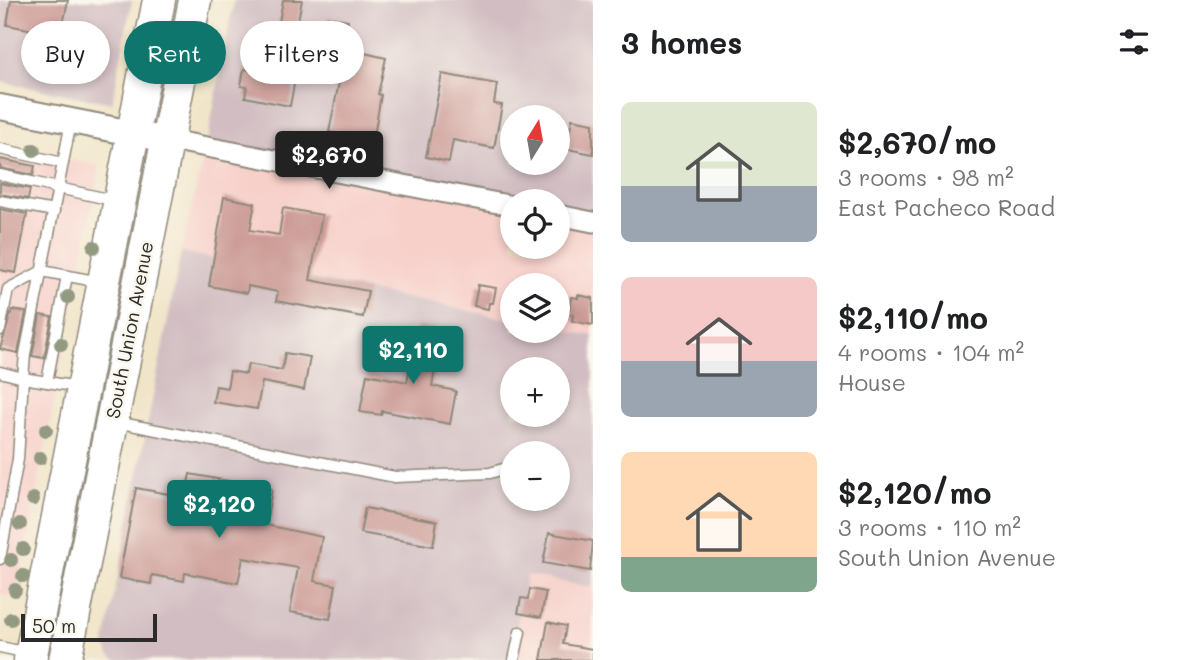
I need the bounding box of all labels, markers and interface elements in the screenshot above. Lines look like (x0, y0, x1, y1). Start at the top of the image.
chip: Buy (21, 21, 110, 84)
chip: Rent (124, 21, 226, 84)
chip: Filters (240, 21, 364, 84)
text: 3 homes (621, 22, 742, 62)
icon: filters (1115, 23, 1153, 61)
north arrow (500, 105, 570, 175)
map controls (500, 105, 570, 511)
text: $2,670/mo (838, 122, 996, 162)
icon: home (677, 130, 761, 214)
pin: $2,670 (272, 132, 386, 191)
text: $2,670 (291, 139, 367, 169)
text: 3 rooms · 98 m² (838, 162, 1014, 192)
button: locate (500, 189, 570, 259)
text: East Pacheco Road (838, 192, 1055, 222)
street label: South Union Avenue (100, 239, 158, 421)
button: layers (500, 273, 570, 343)
text: $2,110/mo (838, 297, 988, 337)
icon: home (677, 305, 761, 389)
pin: $2,110 (356, 326, 470, 386)
text: $2,110 (378, 334, 448, 364)
text: 4 rooms · 104 m² (838, 337, 1024, 367)
button: + (500, 357, 570, 427)
text: House (838, 367, 906, 397)
button: − (500, 441, 570, 511)
text: $2,120/mo (838, 472, 991, 512)
pin: $2,120 (162, 480, 276, 540)
icon: home (677, 480, 761, 564)
text: $2,120 (183, 488, 255, 518)
text: 3 rooms · 110 m² (838, 512, 1021, 542)
text: South Union Avenue (838, 542, 1056, 572)
scale bar (21, 611, 158, 643)
text: 50 m (32, 613, 76, 638)

